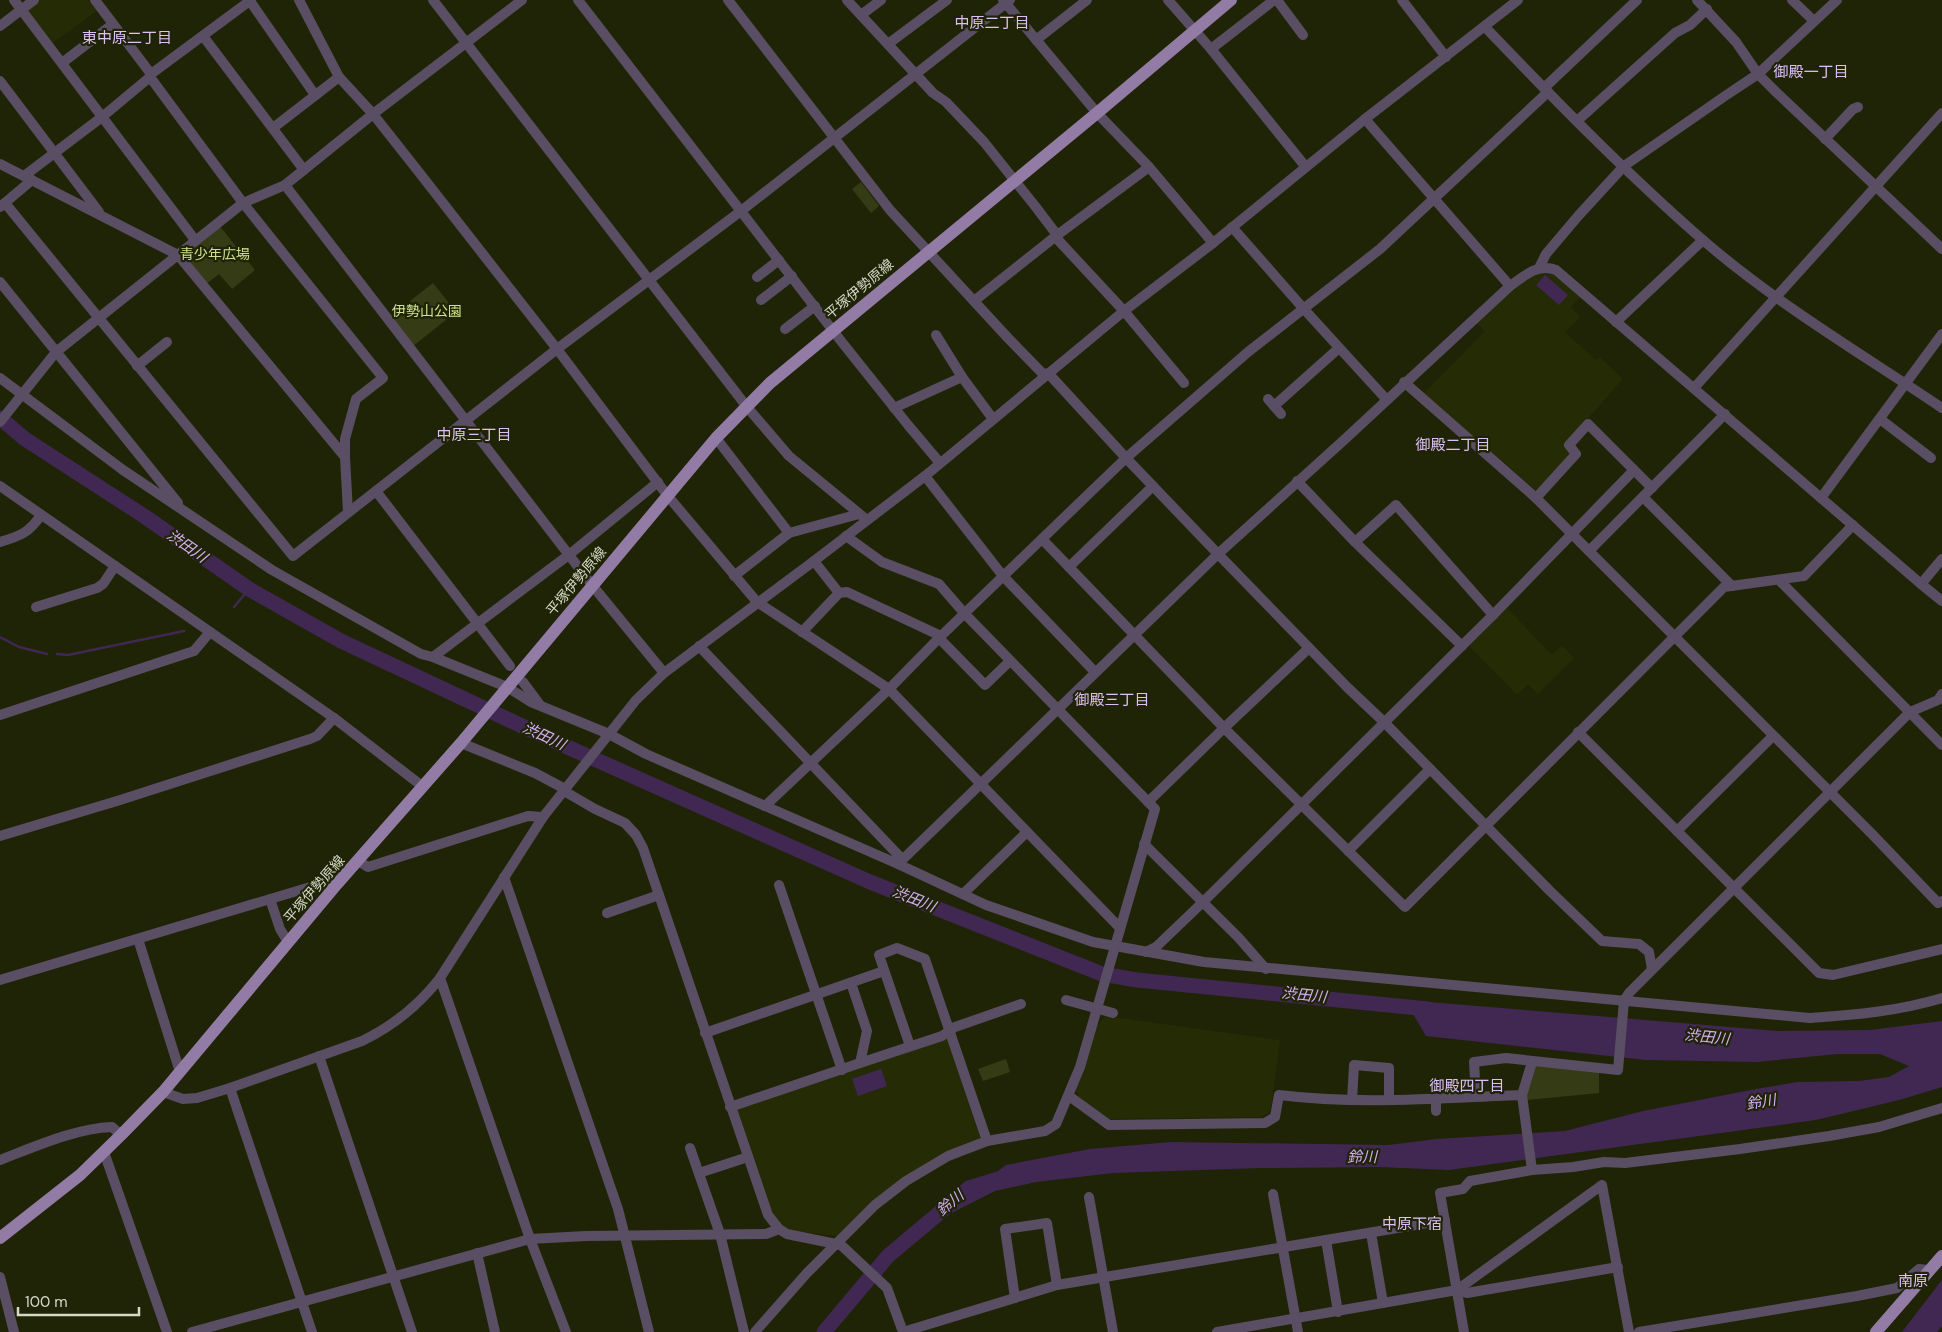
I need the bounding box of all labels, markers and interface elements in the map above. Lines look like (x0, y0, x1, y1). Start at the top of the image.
district label: 中原二丁目 (954, 13, 1030, 33)
district label: 東中原二丁目 (82, 28, 172, 48)
district label: 御殿一丁目 (1773, 62, 1849, 82)
park label: 青少年広場 (180, 245, 250, 263)
street label: 平塚伊勢原線 (821, 255, 897, 323)
park label: 伊勢山公園 (392, 302, 462, 320)
district label: 中原三丁目 (436, 425, 512, 445)
district label: 御殿二丁目 (1415, 435, 1491, 455)
water label: 渋田川 (163, 525, 213, 568)
street label: 平塚伊勢原線 (542, 543, 610, 619)
district label: 御殿三丁目 (1074, 690, 1150, 710)
water label: 渋田川 (519, 717, 570, 755)
street label: 平塚伊勢原線 (280, 851, 348, 927)
water label: 渋田川 (889, 881, 940, 917)
water label: 渋田川 (1281, 983, 1329, 1008)
water label: 渋田川 (1684, 1025, 1732, 1050)
district label: 御殿四丁目 (1429, 1076, 1505, 1096)
water label: 鈴川 (1745, 1089, 1779, 1114)
water label: 鈴川 (1347, 1147, 1379, 1167)
water label: 鈴川 (932, 1184, 969, 1220)
district label: 中原下宿 (1382, 1214, 1442, 1234)
district label: 南原 (1898, 1271, 1928, 1291)
scale bar (18, 1284, 139, 1316)
text: 100 m (25, 1292, 68, 1312)

